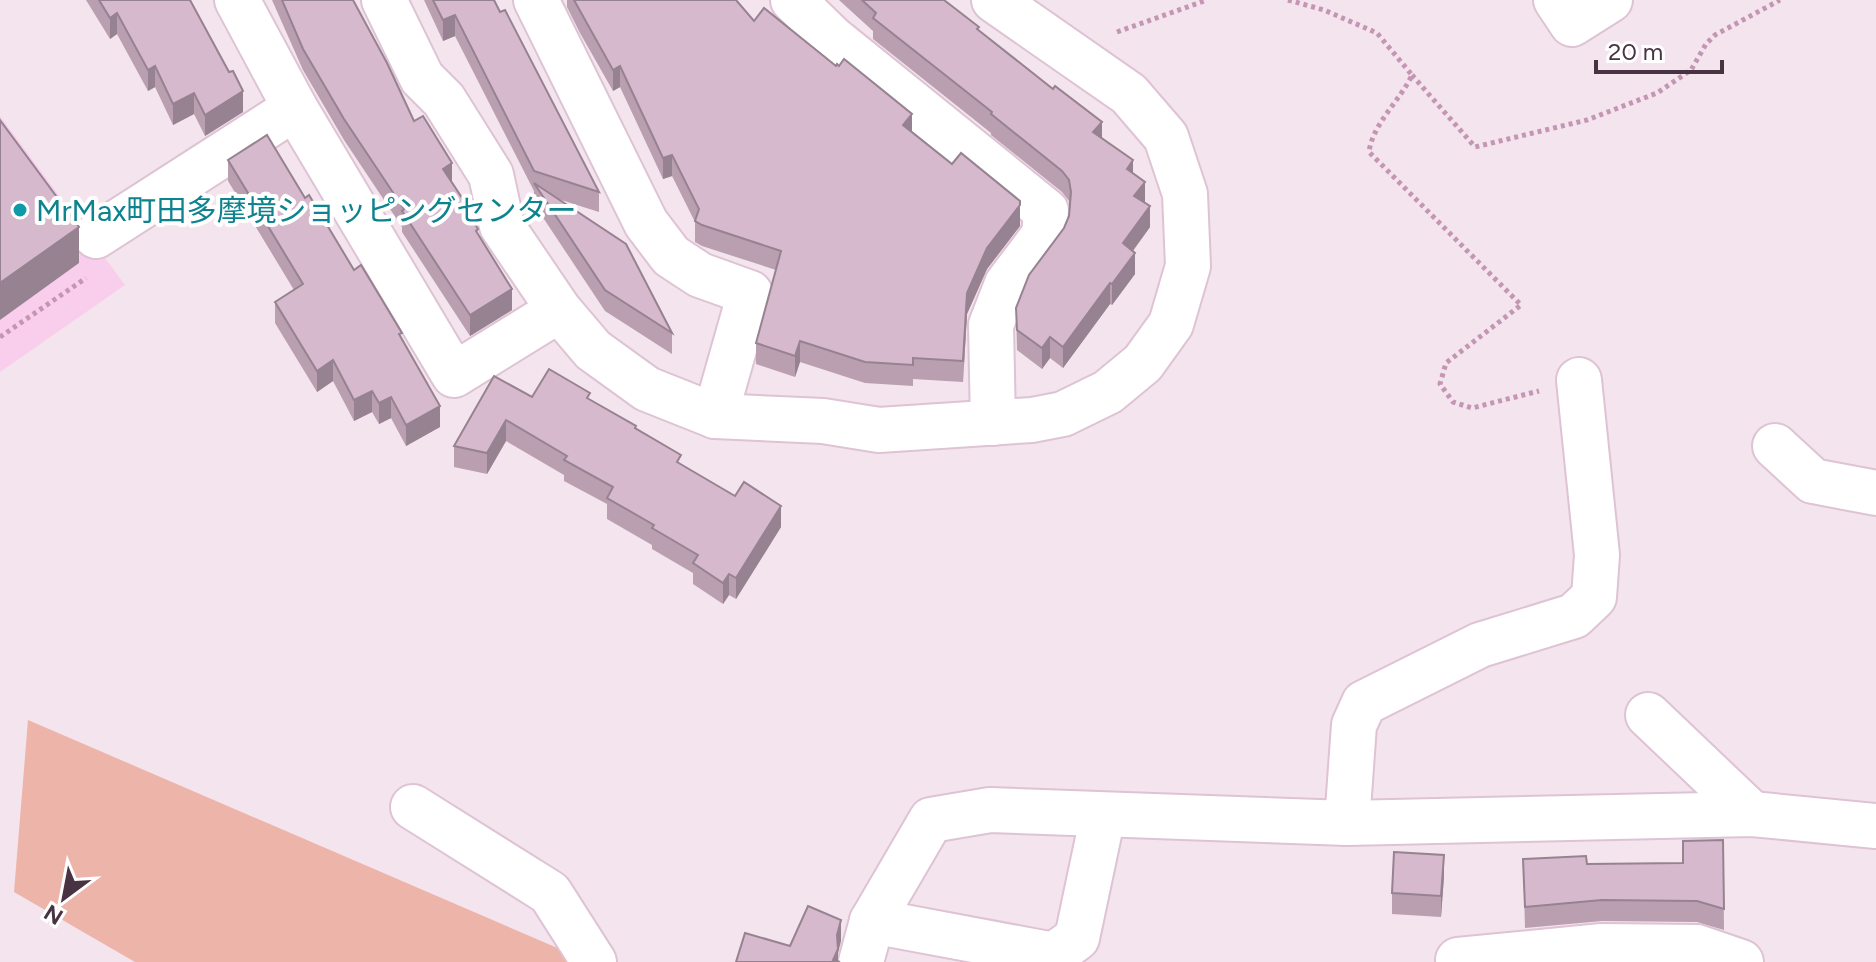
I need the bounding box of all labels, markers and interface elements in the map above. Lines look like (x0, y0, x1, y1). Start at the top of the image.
scale bar (1596, 24, 1722, 74)
text: 20 m (1608, 37, 1663, 66)
place label: MrMax町田多摩境ショッピングセンター (36, 192, 576, 229)
marker: MrMax町田多摩境ショッピングセンター (11, 201, 29, 219)
north arrow (24, 858, 104, 938)
text: N (39, 899, 68, 930)

